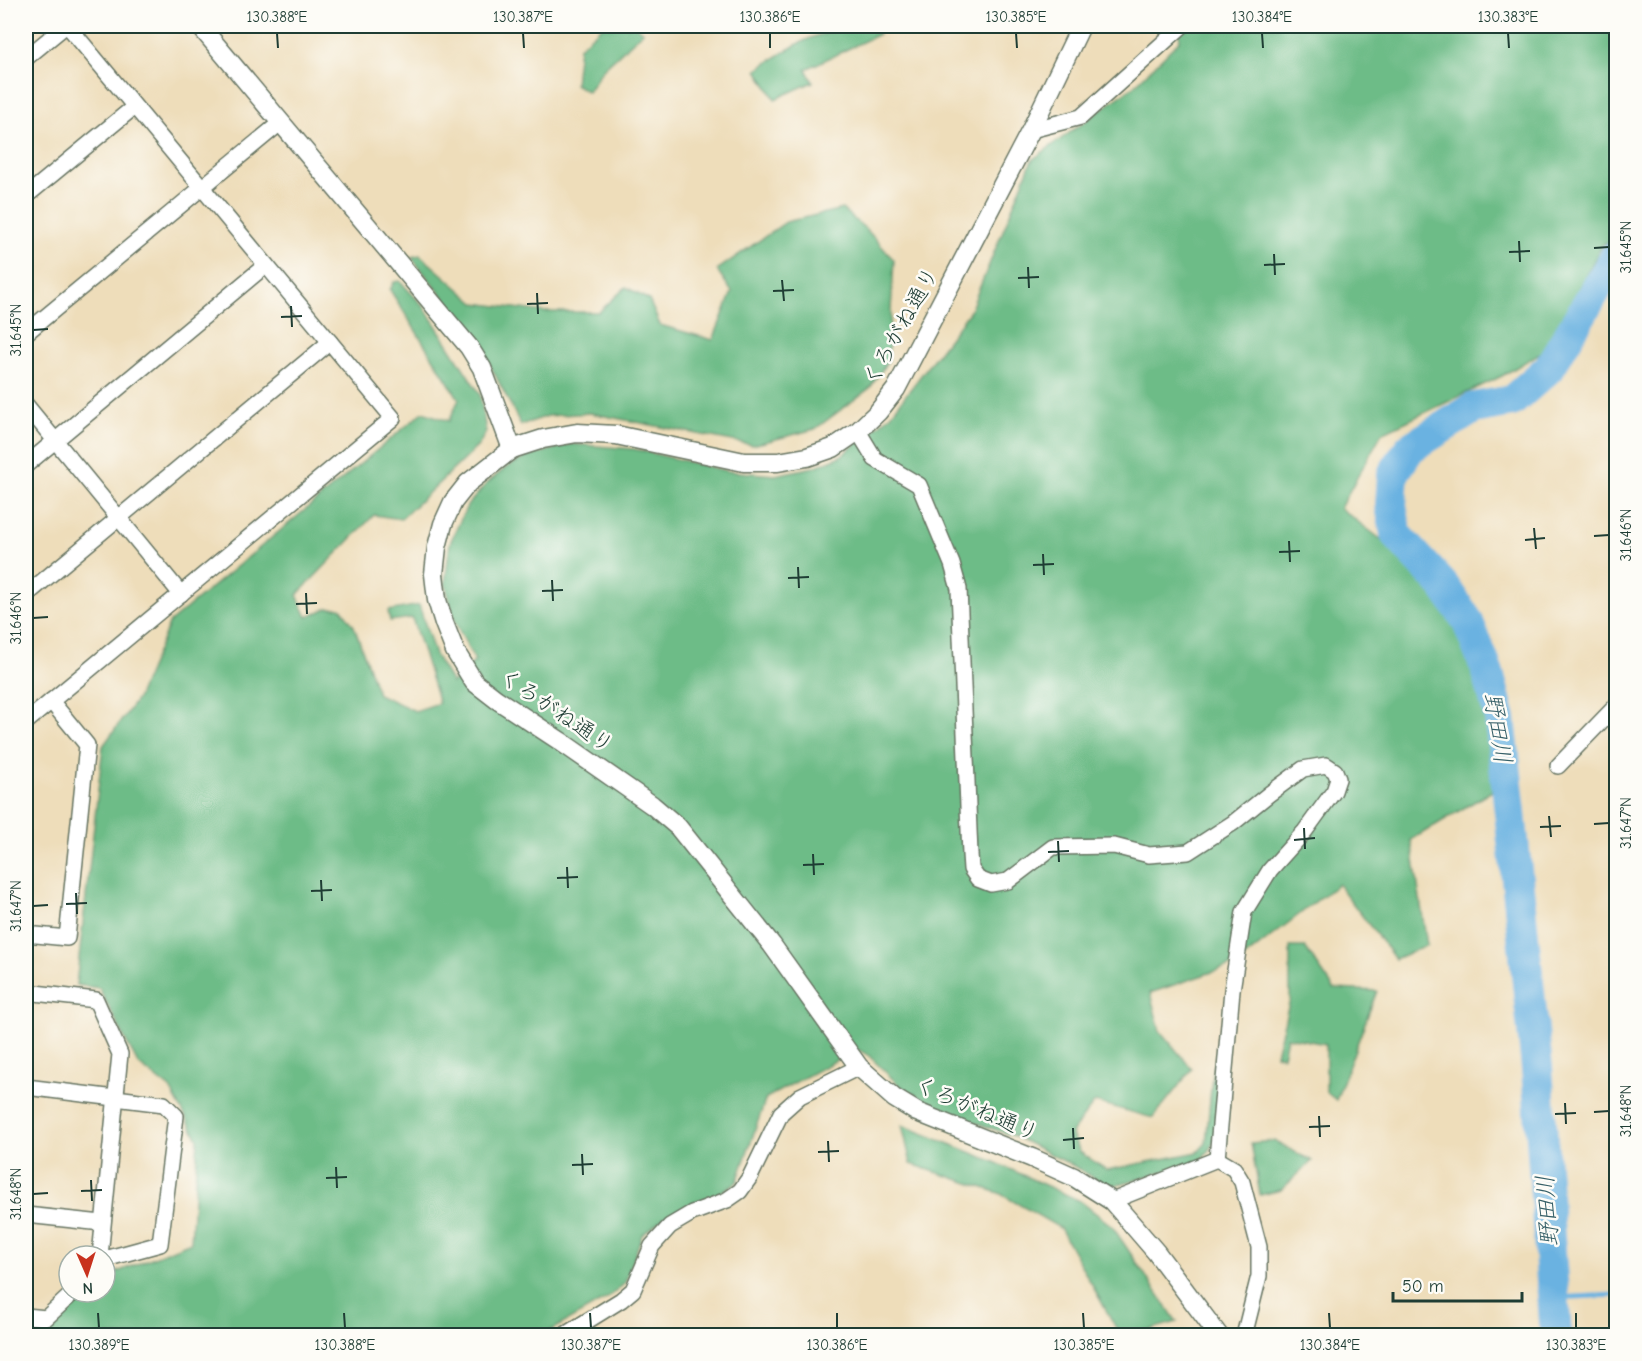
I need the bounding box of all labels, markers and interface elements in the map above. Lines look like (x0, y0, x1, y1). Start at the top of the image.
text: 130.388°E (247, 8, 307, 26)
text: 130.387°E (493, 8, 553, 26)
text: 130.386°E (739, 8, 801, 26)
text: 130.385°E (985, 8, 1047, 26)
text: 130.384°E (1232, 8, 1292, 26)
text: 130.383°E (1478, 8, 1538, 26)
text: 31.645°N (1617, 221, 1635, 273)
street label: くろがね通り (858, 262, 944, 391)
text: 31.645°N (7, 304, 25, 356)
text: 31.646°N (1617, 509, 1635, 561)
text: 31.646°N (7, 592, 25, 644)
street label: くろがね通り (494, 663, 618, 759)
water label: 野田川 (1479, 690, 1517, 766)
text: 31.647°N (1617, 797, 1635, 849)
text: 31.647°N (7, 880, 25, 932)
street label: くろがね通り (911, 1071, 1042, 1147)
text: 31.648°N (1617, 1085, 1635, 1137)
text: 31.648°N (7, 1168, 25, 1220)
water label: 野田川 (1531, 1174, 1563, 1248)
north arrow (57, 1244, 117, 1304)
scale bar (1393, 1265, 1522, 1303)
text: 50 m (1402, 1276, 1444, 1297)
text: N (82, 1279, 93, 1297)
text: 130.389°E (69, 1336, 130, 1354)
text: 130.388°E (315, 1336, 375, 1354)
text: 130.387°E (561, 1336, 621, 1354)
text: 130.386°E (806, 1336, 868, 1354)
text: 130.385°E (1053, 1336, 1115, 1354)
text: 130.384°E (1300, 1336, 1360, 1354)
text: 130.383°E (1546, 1336, 1606, 1354)

